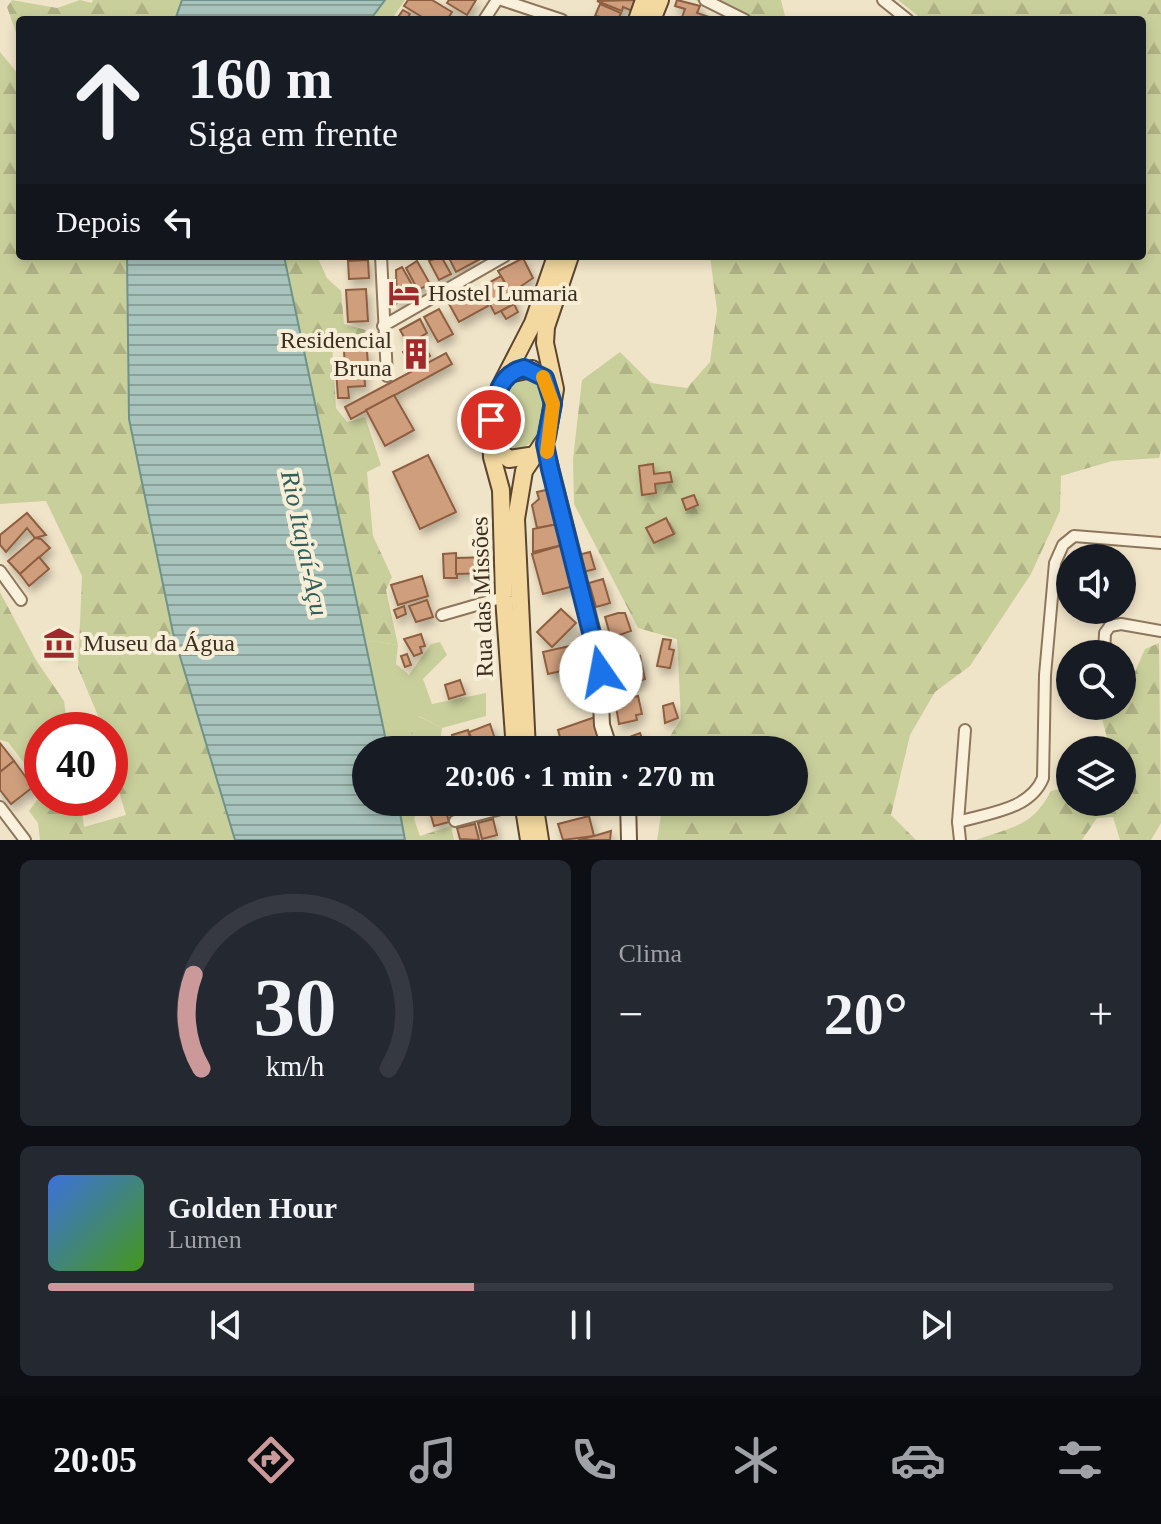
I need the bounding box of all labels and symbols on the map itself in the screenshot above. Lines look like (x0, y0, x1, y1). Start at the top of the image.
hotel icon: Hostel Lumaria (387, 276, 421, 310)
place label: Hostel Lumaria (428, 280, 578, 306)
place label: Residencial Bruna (280, 327, 392, 381)
building icon: Residencial Bruna (399, 337, 433, 371)
pin (457, 386, 525, 454)
water label: Rio Itajaí-Açu (275, 467, 334, 619)
street label: Rua das Missões (466, 516, 498, 678)
museum icon: Museu da Água (42, 626, 76, 660)
place label: Museu da Água (83, 630, 235, 656)
position arrow (559, 630, 643, 714)
speed limit sign: 40 (24, 712, 128, 816)

